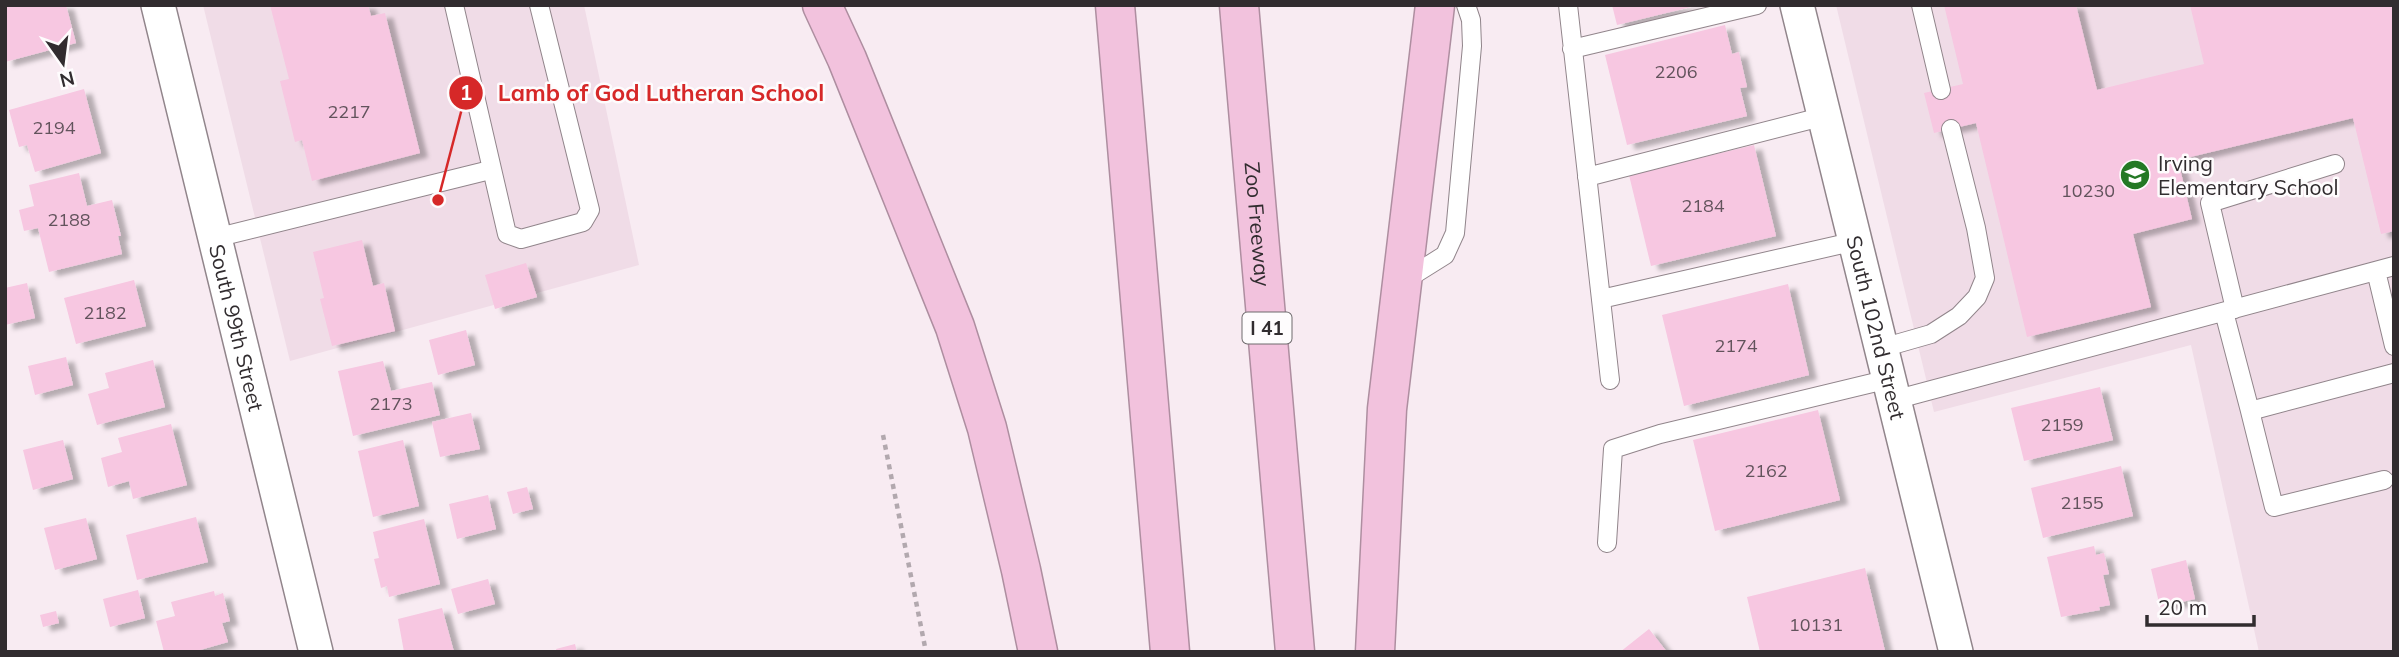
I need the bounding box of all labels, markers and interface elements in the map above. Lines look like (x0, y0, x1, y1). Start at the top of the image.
north arrow (28, 28, 98, 98)
house number: 2206 (1654, 60, 1698, 83)
text: N (57, 66, 77, 93)
callout: Lamb of God Lutheran School (448, 71, 838, 115)
text: Lamb of God Lutheran School (498, 78, 824, 107)
text: 1 (460, 79, 472, 105)
house number: 2217 (327, 100, 371, 123)
house number: 2194 (32, 116, 76, 139)
place label: Irving Elementary School (2158, 150, 2339, 200)
school or university icon: Irving Elementary School (2118, 158, 2152, 192)
street label: Zoo Freeway (1240, 161, 1276, 288)
house number: 10230 (2061, 179, 2115, 202)
house number: 2184 (1681, 194, 1725, 217)
house number: 2188 (47, 208, 91, 231)
street label: South 102nd Street (1841, 233, 1911, 422)
street label: South 99th Street (204, 241, 270, 414)
house number: 2182 (83, 301, 127, 324)
road number: I 41 (1242, 312, 1292, 344)
house number: 2174 (1714, 334, 1758, 357)
house number: 2173 (369, 392, 413, 415)
house number: 2159 (2040, 413, 2084, 436)
house number: 2162 (1744, 459, 1788, 482)
house number: 2155 (2060, 491, 2104, 514)
scale bar (2147, 584, 2254, 628)
text: 20 m (2158, 594, 2207, 620)
house number: 10131 (1789, 613, 1843, 636)

